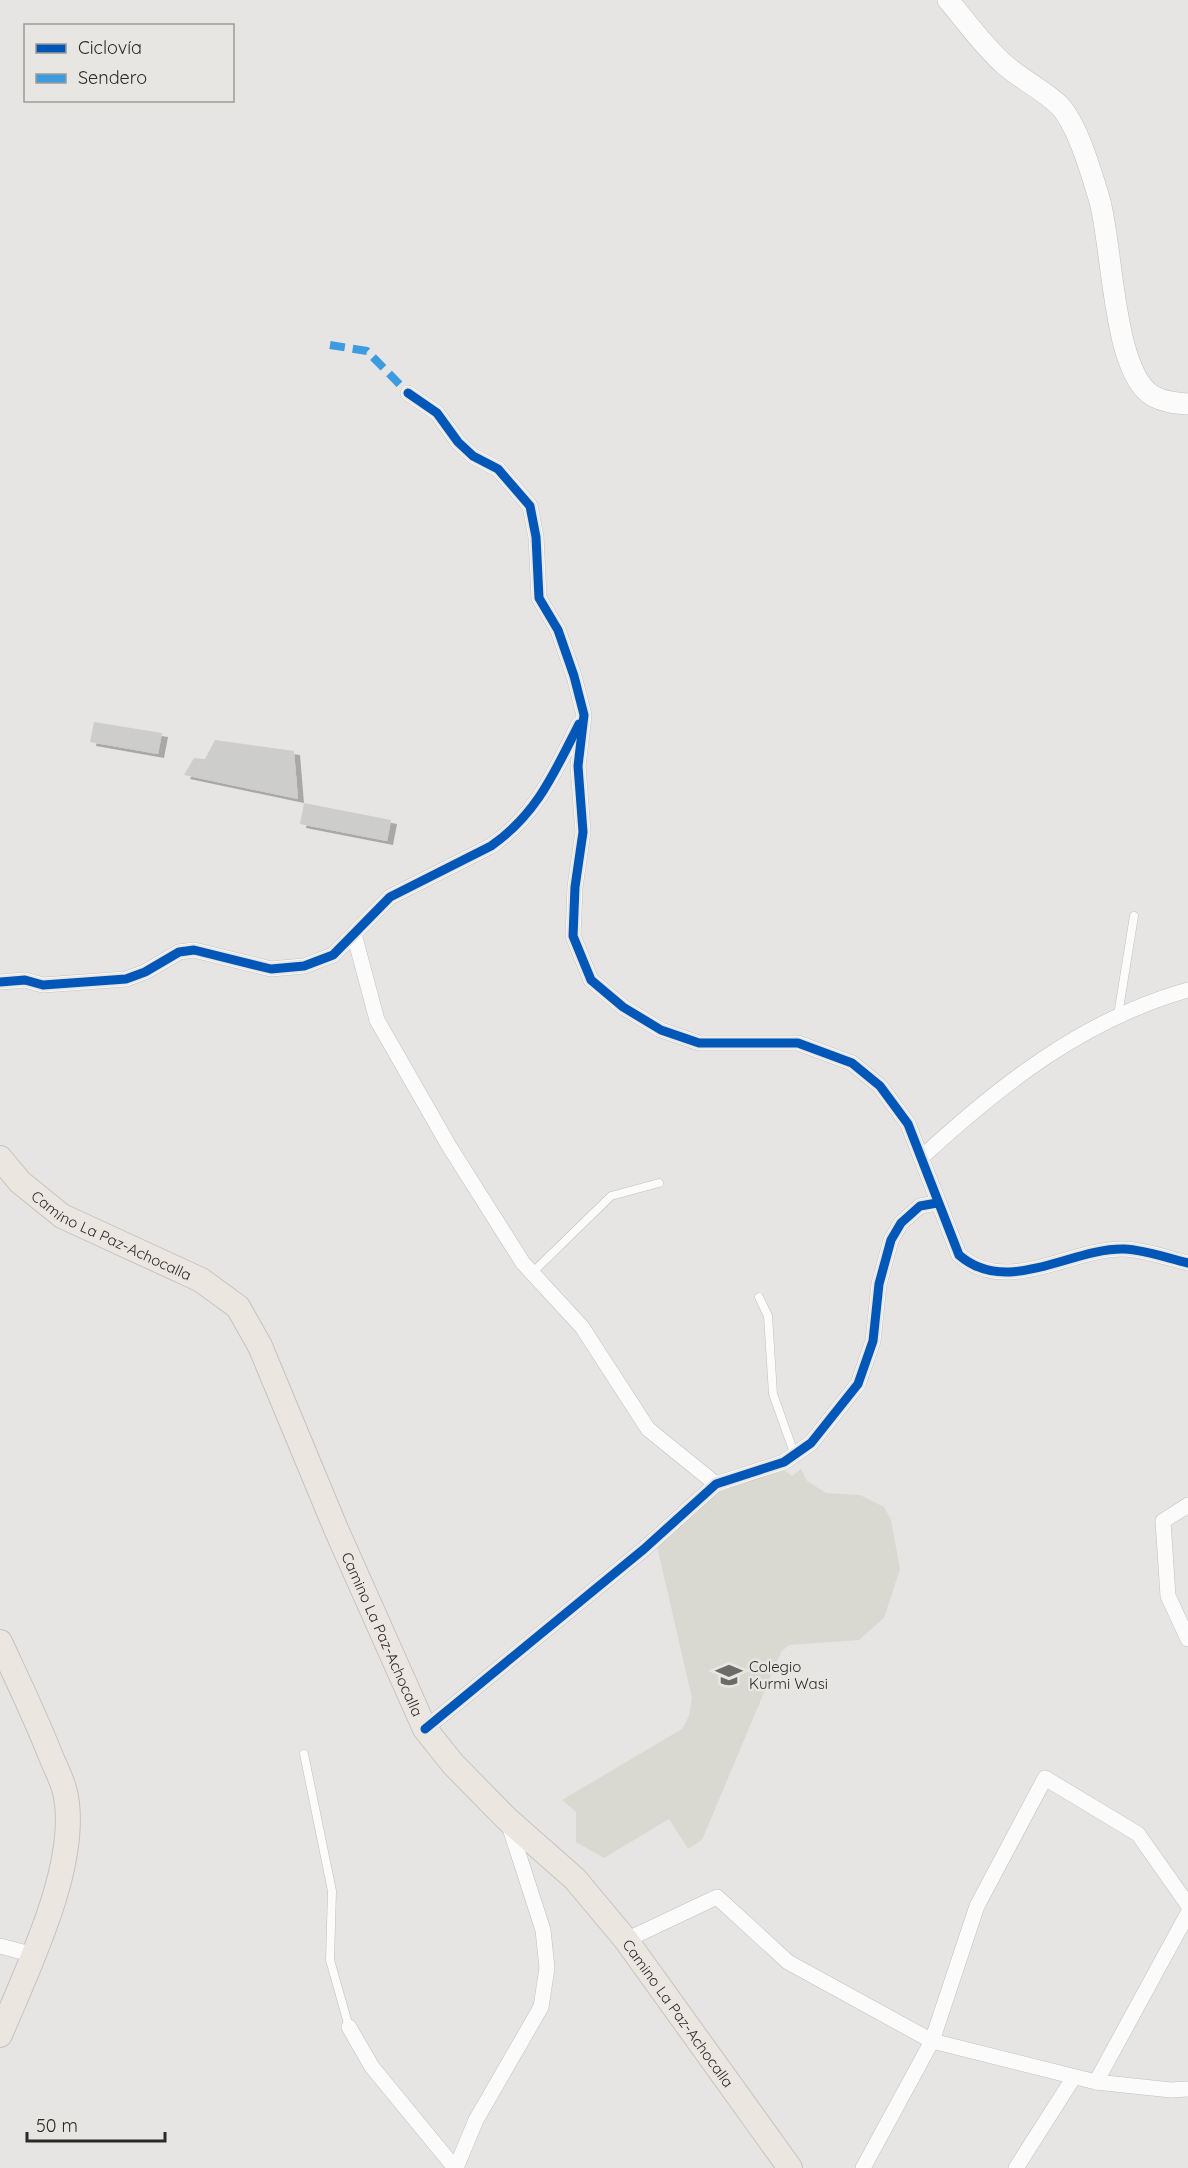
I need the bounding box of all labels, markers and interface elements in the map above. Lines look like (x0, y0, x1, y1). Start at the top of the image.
legend (24, 24, 234, 102)
text: Ciclovía (78, 36, 142, 59)
text: Sendero (78, 66, 147, 89)
street label: Camino La Paz-Achocalla (28, 1186, 195, 1284)
street label: Camino La Paz-Achocalla (338, 1549, 428, 1719)
place label: Colegio Kurmi Wasi (749, 1657, 828, 1693)
school or university icon: Colegio Kurmi Wasi (714, 1660, 744, 1690)
street label: Camino La Paz-Achocalla (619, 1935, 738, 2091)
scale bar (27, 2105, 165, 2143)
text: 50 m (36, 2114, 78, 2137)

